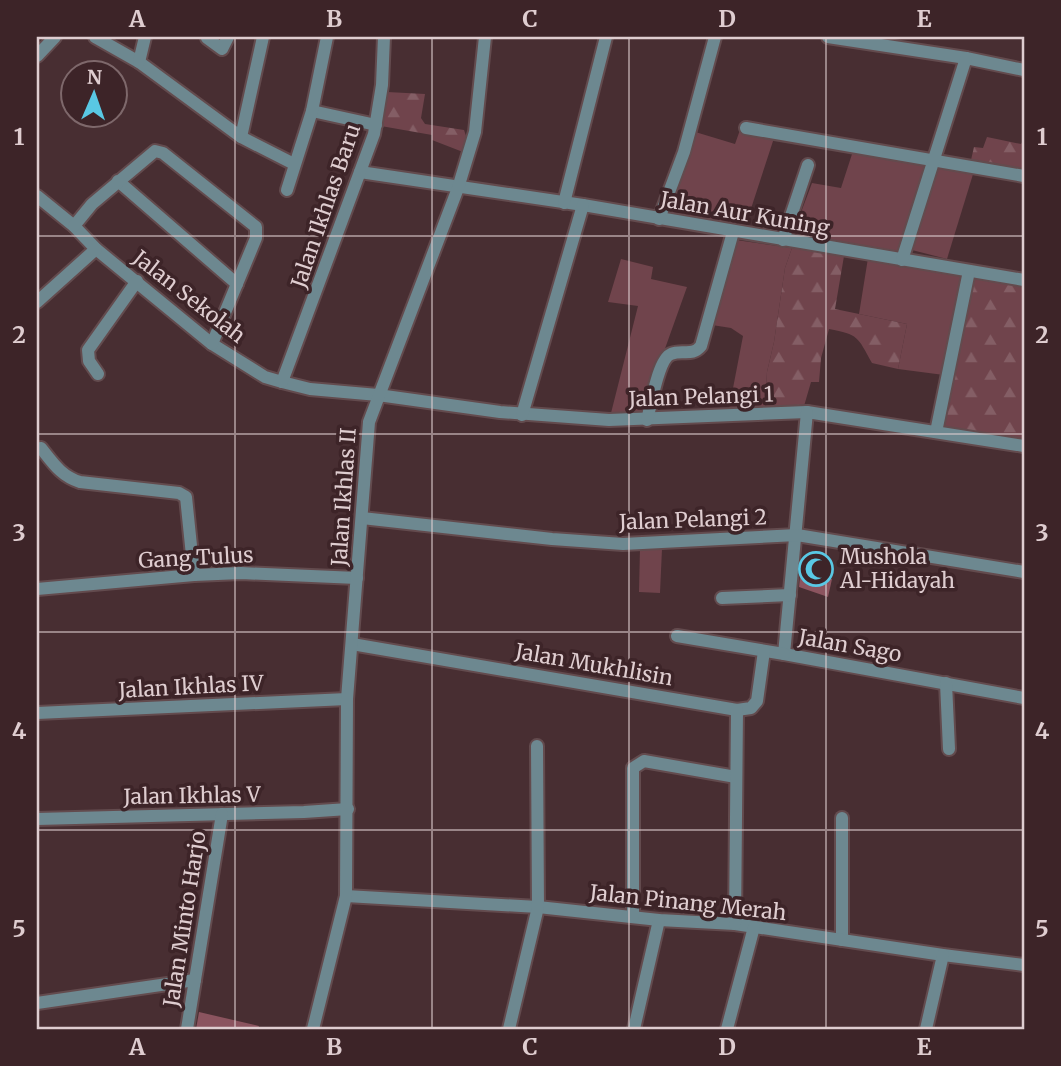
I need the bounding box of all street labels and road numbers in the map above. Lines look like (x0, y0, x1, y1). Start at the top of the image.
street label: Jalan Ikhlas Baru (284, 120, 366, 292)
street label: Jalan Aur Kuning (657, 185, 832, 242)
street label: Jalan Sekolah (127, 244, 251, 349)
street label: Jalan Pelangi 1 (627, 380, 774, 413)
street label: Jalan Ikhlas II (325, 427, 362, 568)
street label: Jalan Pelangi 2 (618, 503, 767, 536)
street label: Gang Tulus (138, 541, 254, 574)
street label: Jalan Sago (796, 623, 904, 668)
street label: Jalan Mukhlisin (512, 637, 675, 692)
street label: Jalan Ikhlas IV (117, 669, 265, 704)
street label: Jalan Ikhlas V (122, 781, 262, 810)
street label: Jalan Minto Harjo (157, 829, 212, 1010)
street label: Jalan Pinang Merah (587, 879, 788, 926)

